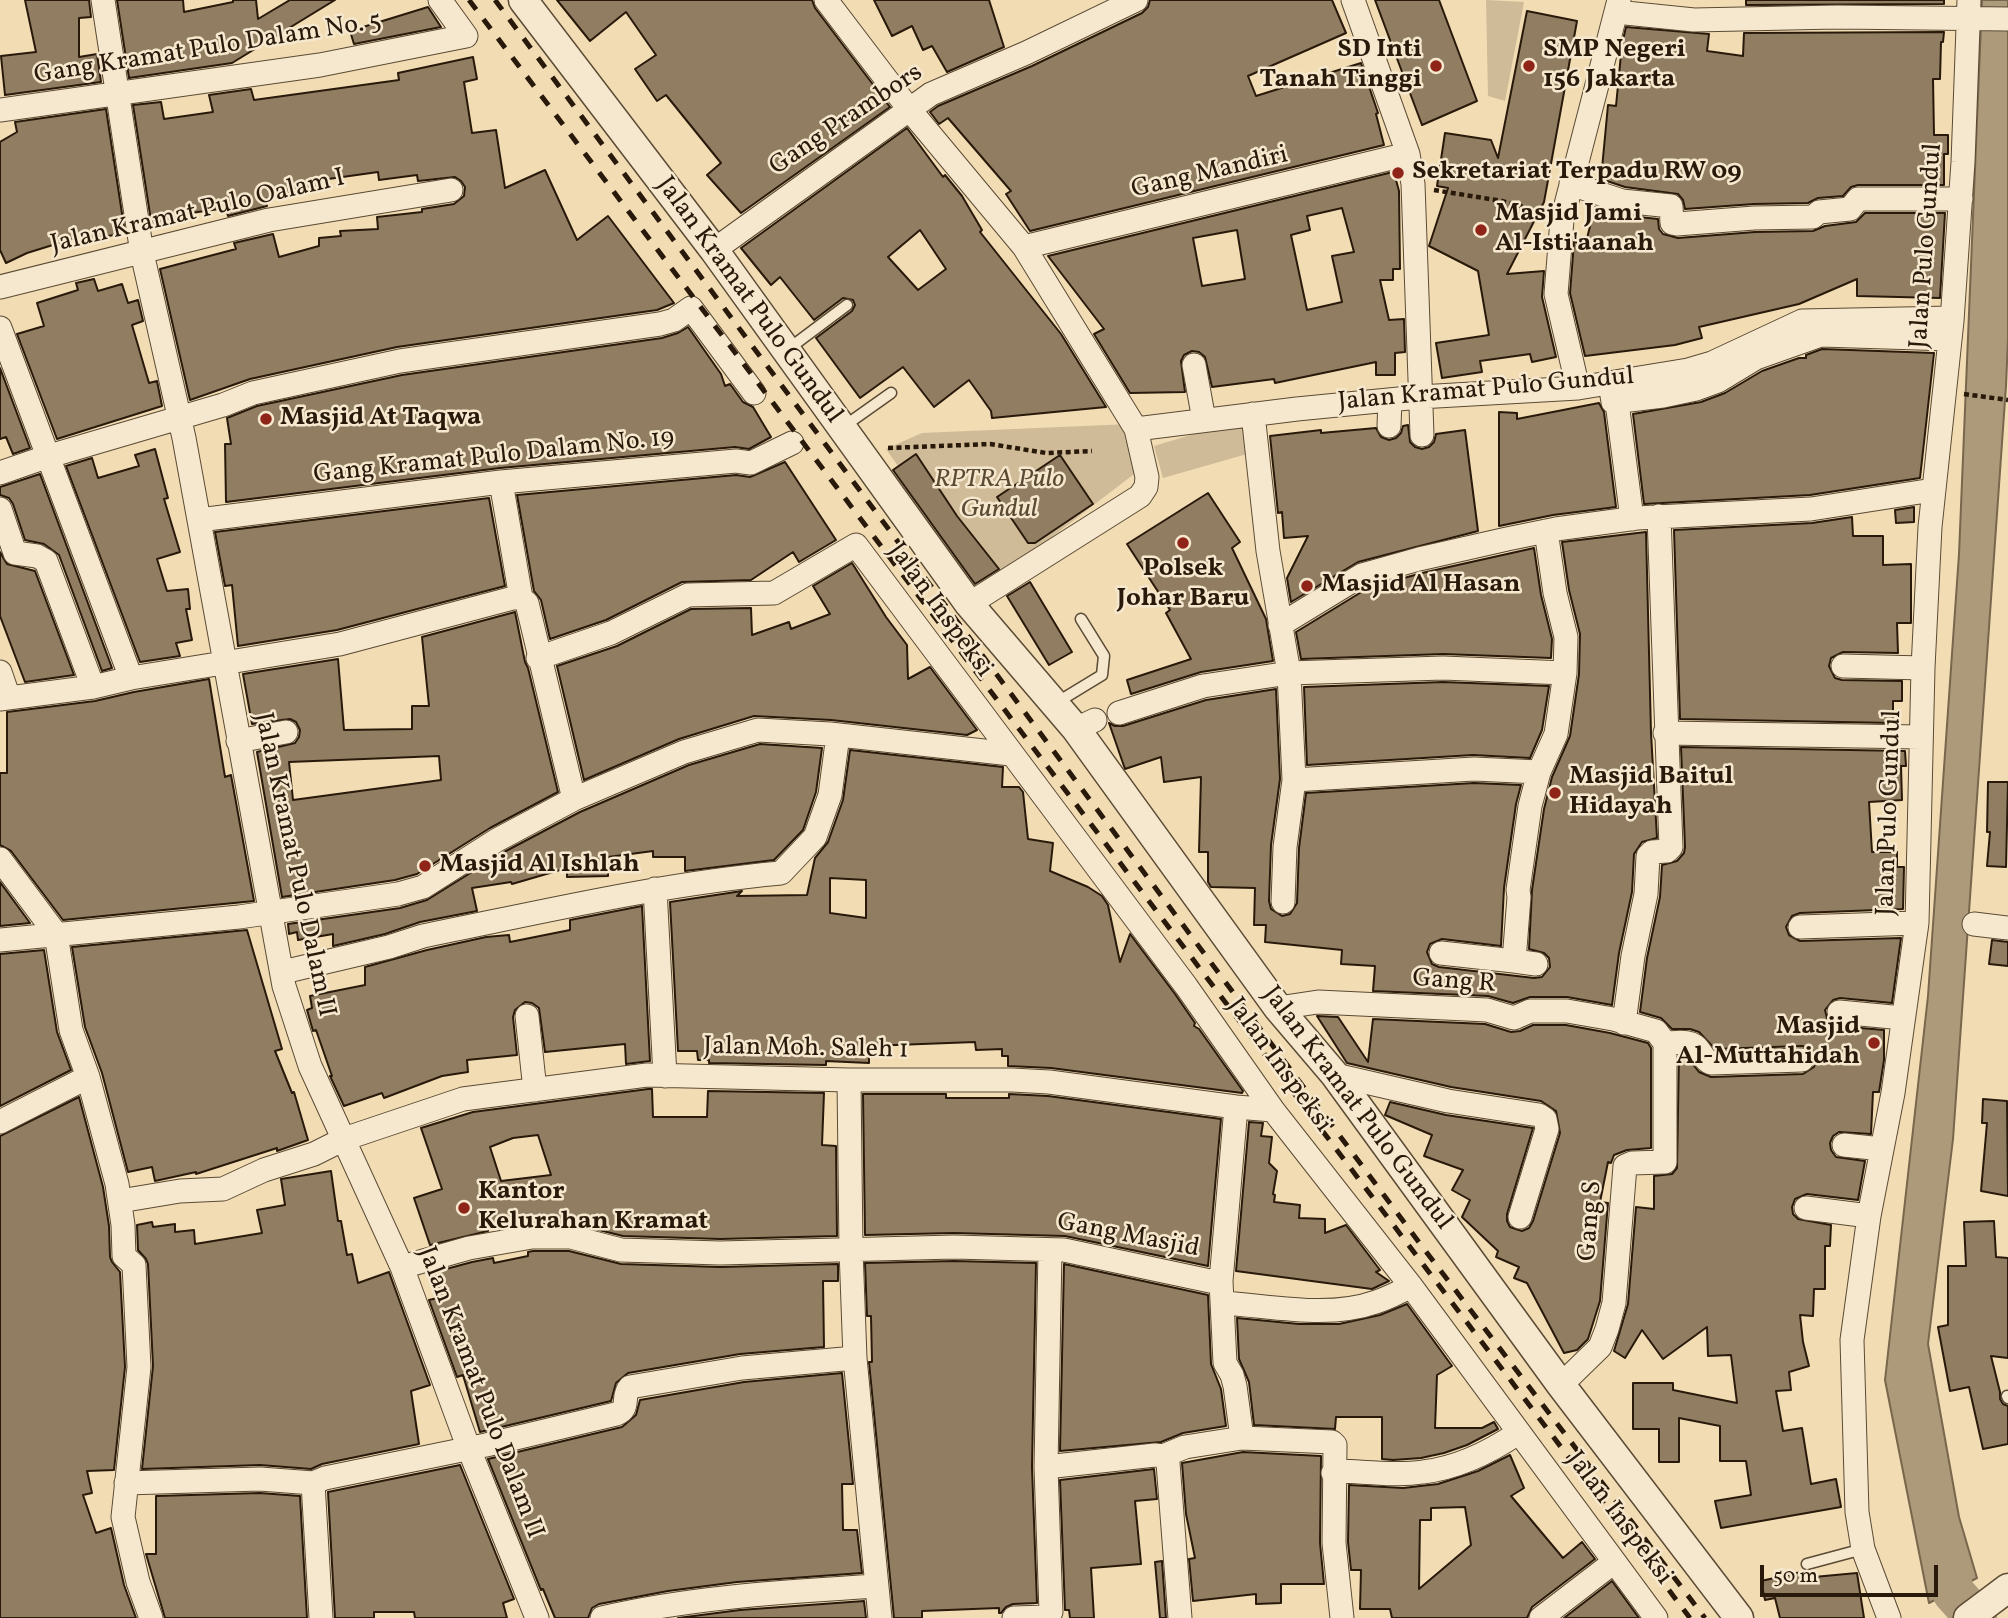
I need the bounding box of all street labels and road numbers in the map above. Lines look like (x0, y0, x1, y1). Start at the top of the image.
street label: Gang Kramat Pulo Dalam No. 5 (32, 7, 384, 93)
street label: Gang Prambors (764, 58, 930, 184)
street label: Gang Mandiri (1129, 141, 1291, 207)
street label: Jalan Pulo Gundul (1905, 142, 1951, 350)
street label: Jalan Kramat Pulo Oalam I (48, 164, 348, 262)
street label: Jalan Kramat Pulo Gundul (648, 172, 848, 430)
street label: Jalan Kramat Pulo Gundul (1337, 363, 1635, 419)
street label: Gang Kramat Pulo Dalam No. 19 (312, 424, 676, 492)
street label: Jalan Inspeksi (880, 537, 998, 685)
street label: Jalan Kramat Pulo Dalam II (245, 710, 341, 1020)
street label: Jalan Pulo Gundul (1872, 710, 1910, 916)
street label: Gang R (1411, 965, 1497, 1001)
street label: Jalan Kramat Pulo Gundul (1254, 981, 1458, 1237)
street label: Jalan Inspeksi (1219, 992, 1337, 1140)
street label: Jalan Moh. Saleh 1 (703, 1033, 909, 1067)
street label: Gang S (1574, 1180, 1610, 1262)
street label: Gang Masjid (1054, 1208, 1202, 1266)
street label: Jalan Kramat Pulo Dalam II (409, 1243, 549, 1543)
street label: Jalan Inspeksi (1558, 1446, 1678, 1592)

